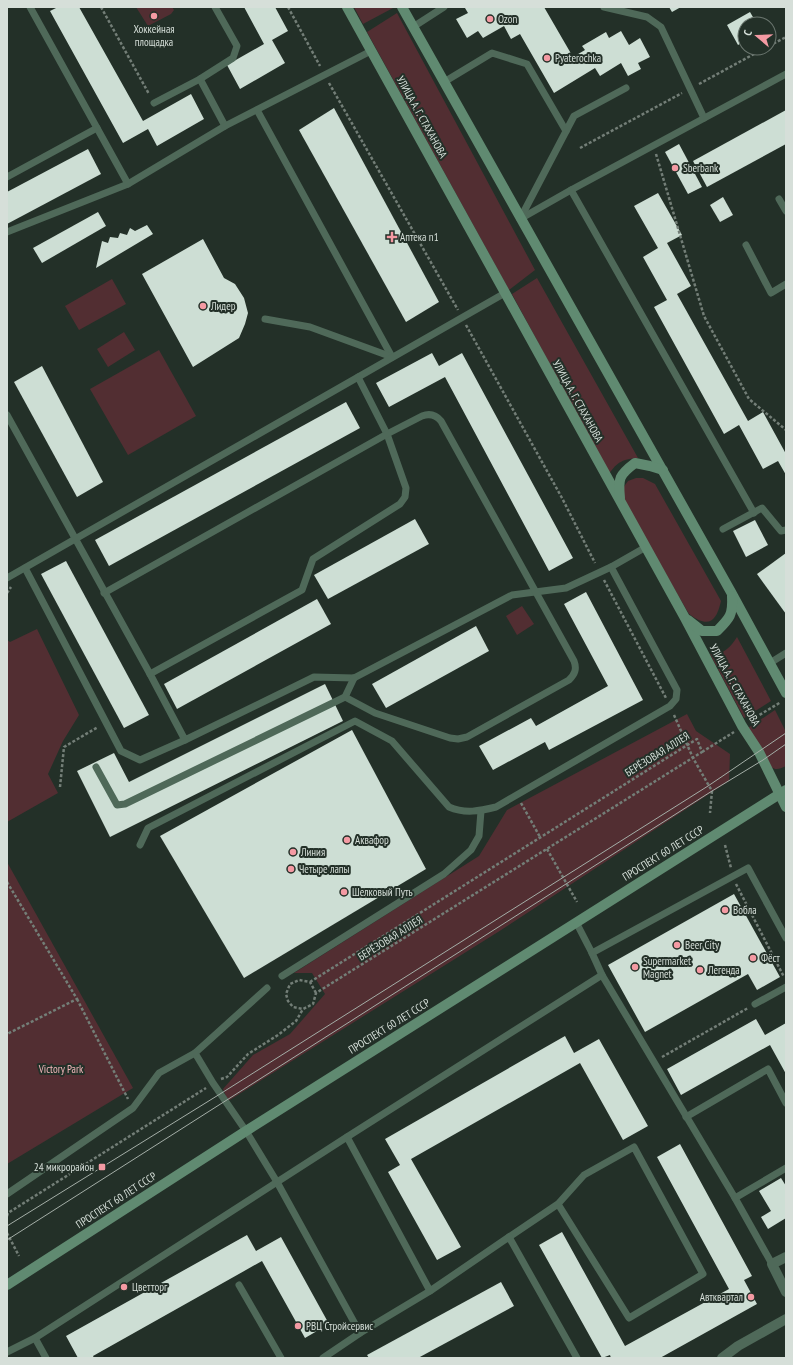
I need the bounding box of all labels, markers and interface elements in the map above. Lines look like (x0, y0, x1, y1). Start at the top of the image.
marker: Хоккейная площадка (149, 11, 159, 21)
place label: Ozon (498, 12, 517, 26)
marker: Ozon (485, 14, 495, 24)
north arrow (737, 16, 777, 56)
place label: Хоккейная площадка (133, 22, 175, 49)
text: С (740, 28, 755, 37)
place label: Pyaterochka (555, 51, 601, 65)
marker: Pyaterochka (542, 53, 552, 63)
street label: УЛИЦА А. Г. СТАХАНОВА (394, 73, 451, 161)
place label: Sberbank (683, 161, 719, 175)
marker: Sberbank (670, 163, 680, 173)
place label: Аптека n1 (400, 230, 439, 244)
marker: Аптека n1 (387, 232, 397, 242)
place label: Лидер (210, 299, 236, 313)
marker: Лидер (198, 301, 208, 311)
street label: УЛИЦА А. Г. СТАХАНОВА (550, 357, 607, 445)
street label: УЛИЦА А. Г. СТАХАНОВА (707, 641, 764, 729)
street label: БЕРЁЗОВАЯ АЛЛЕЯ (622, 729, 692, 779)
street label: ПРОСПЕКТ 60 ЛЕТ СССР (620, 822, 706, 884)
place label: Аквафор (355, 833, 389, 847)
marker: Аквафор (342, 835, 352, 845)
place label: Линия (300, 845, 325, 859)
marker: Линия (288, 847, 298, 857)
place label: Четыре лапы (299, 862, 350, 876)
marker: Четыре лапы (286, 864, 296, 874)
place label: Шелковый Путь (352, 885, 413, 899)
marker: Шелковый Путь (339, 887, 349, 897)
place label: Вобла (733, 903, 757, 917)
marker: Вобла (720, 905, 730, 915)
street label: БЕРЁЗОВАЯ АЛЛЕЯ (355, 913, 425, 963)
place label: Beer City (685, 938, 720, 952)
marker: Beer City (672, 940, 682, 950)
place label: Фёст (761, 951, 780, 965)
marker: Фёст (748, 953, 758, 963)
place label: Supermarket Magnet (643, 954, 691, 981)
marker: Supermarket Magnet (630, 962, 640, 972)
place label: Легенда (707, 963, 740, 977)
marker: Легенда (695, 965, 705, 975)
street label: ПРОСПЕКТ 60 ЛЕТ СССР (346, 995, 432, 1057)
park label: Victory Park (38, 1062, 84, 1076)
place label: 24 микрорайон (34, 1160, 94, 1174)
marker: 24 микрорайон (97, 1162, 107, 1172)
street label: ПРОСПЕКТ 60 ЛЕТ СССР (73, 1169, 159, 1231)
place label: Цветторг (132, 1280, 168, 1294)
marker: Цветторг (119, 1282, 129, 1292)
place label: Автквартал (700, 1290, 743, 1304)
marker: Автквартал (746, 1292, 756, 1302)
place label: РВЦ Стройсервис (306, 1319, 373, 1333)
marker: РВЦ Стройсервис (293, 1321, 303, 1331)

